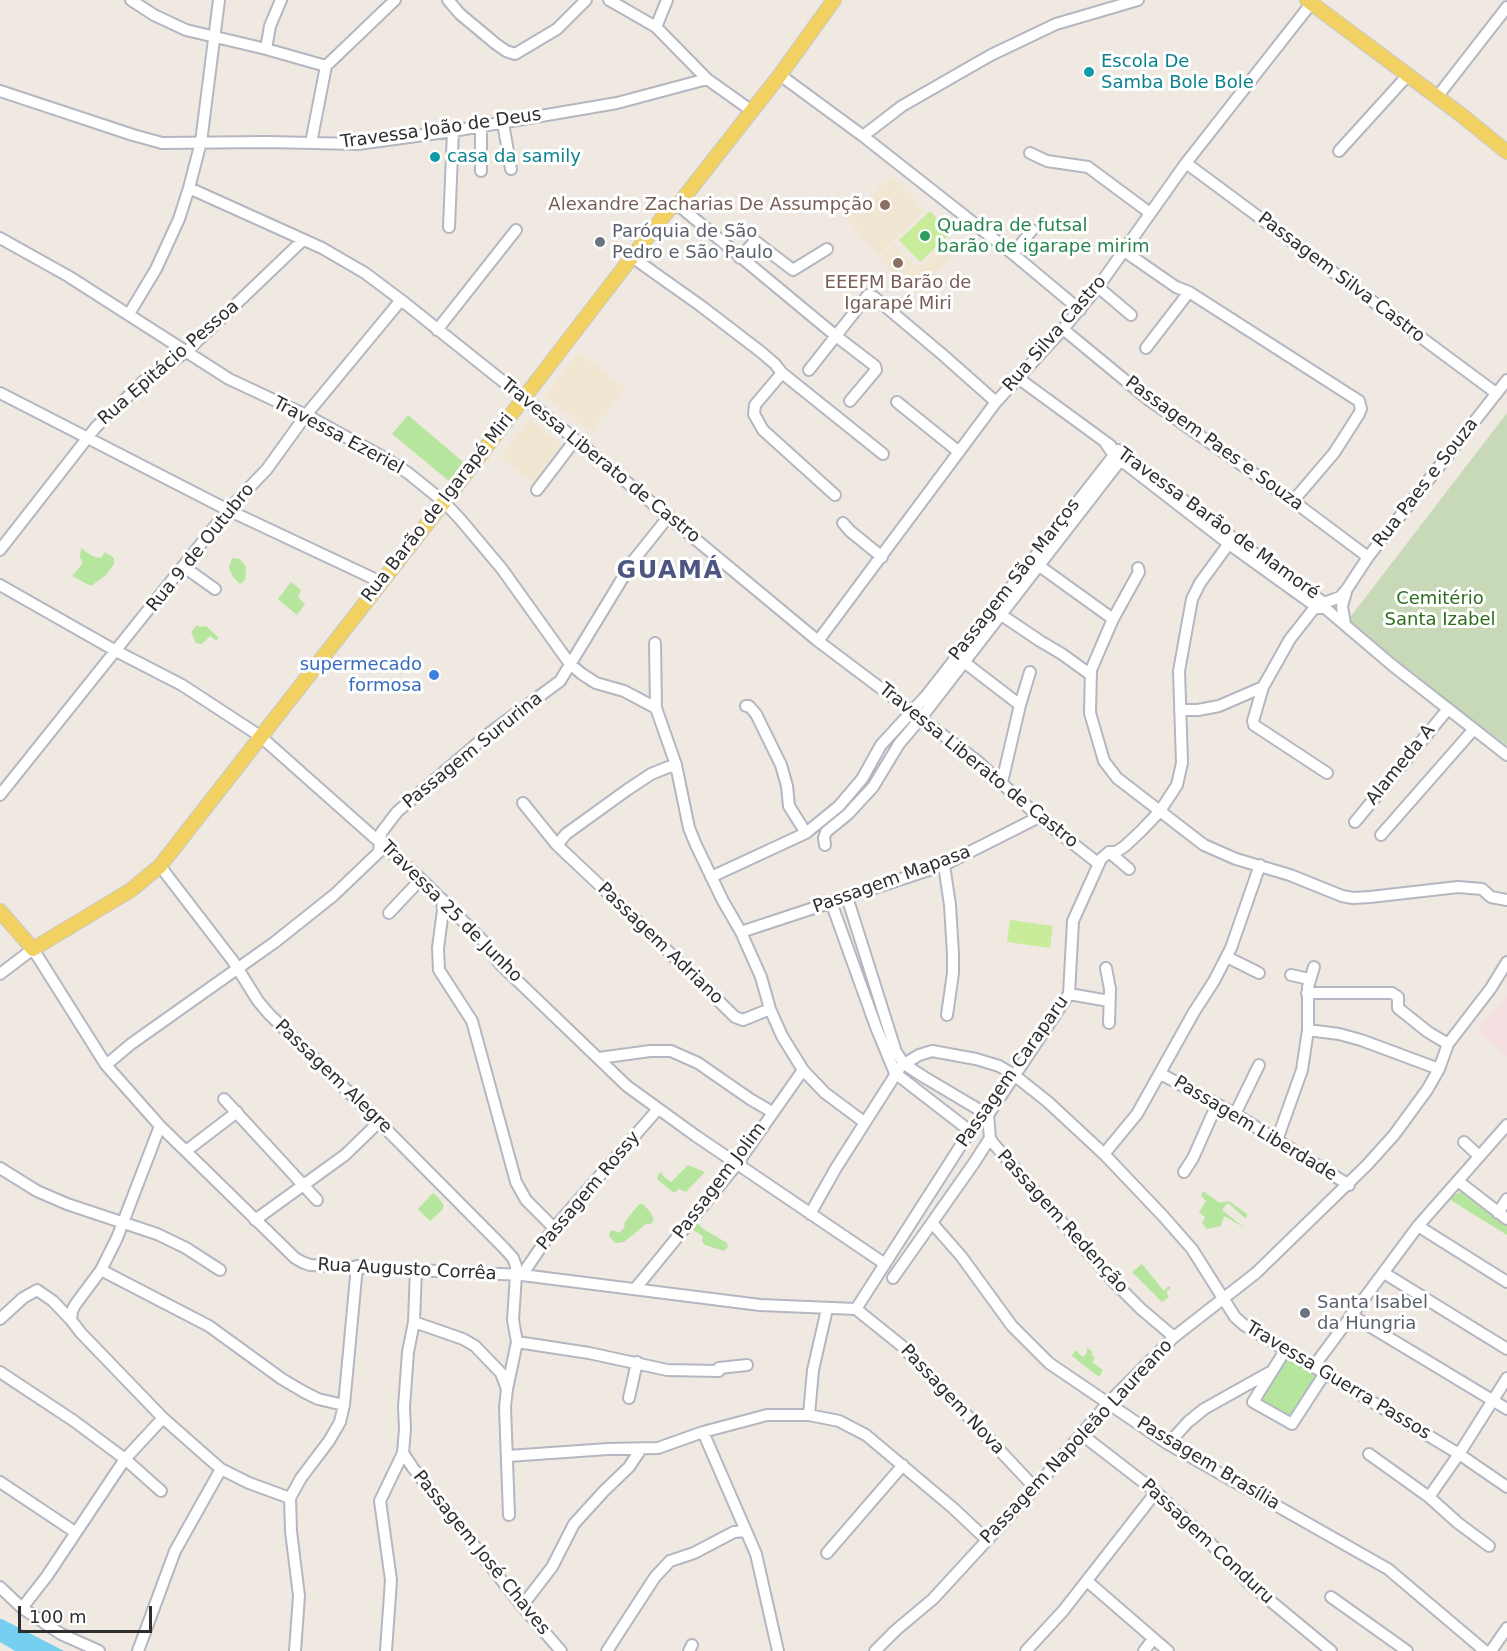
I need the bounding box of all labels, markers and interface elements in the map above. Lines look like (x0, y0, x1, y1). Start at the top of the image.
place label: Escola De Samba Bole Bole (1101, 51, 1254, 94)
marker: Escola De Samba Bole Bole (1082, 65, 1096, 79)
street label: Travessa João de Deus (339, 104, 543, 154)
place label: casa da samily (447, 146, 581, 168)
marker: casa da samily (428, 150, 442, 164)
place label: Alexandre Zacharias De Assumpção (548, 194, 873, 216)
marker: Alexandre Zacharias De Assumpção (878, 198, 892, 212)
street label: Passagem Silva Castro (1253, 208, 1429, 348)
place label: Quadra de futsal barão de igarape mirim (937, 215, 1149, 258)
place label: Paróquia de São Pedro e São Paulo (612, 221, 773, 264)
marker: Quadra de futsal barão de igarape mirim (918, 229, 932, 243)
marker: Paróquia de São Pedro e São Paulo (593, 235, 607, 249)
marker: EEEFM Barão de Igarapé Miri (891, 256, 905, 270)
place label: EEEFM Barão de Igarapé Miri (825, 272, 971, 314)
street label: Rua Silva Castro (999, 272, 1111, 396)
street label: Rua Epitácio Pessoa (94, 296, 244, 430)
street label: Passagem Paes e Souza (1121, 372, 1307, 516)
street label: Travessa Liberato de Castro (496, 374, 704, 548)
street label: Travessa Ezeriel (269, 393, 407, 479)
street label: Rua Barão de Igarapé Miri (357, 409, 519, 607)
street label: Rua Paes e Souza (1369, 414, 1483, 552)
street label: Travessa Barão de Mamoré (1113, 444, 1323, 604)
street label: Rua 9 de Outubro (143, 480, 259, 616)
street label: Passagem São Marços (945, 495, 1085, 665)
district label: GUAMÁ (617, 558, 723, 586)
park label: Cemitério Santa Izabel (1385, 588, 1495, 630)
place label: supermecado formosa (300, 654, 422, 696)
marker: supermecado formosa (427, 668, 441, 682)
street label: Travessa Liberato de Castro (874, 679, 1082, 853)
street label: Passagem Sururina (399, 688, 547, 814)
street label: Alameda A (1362, 720, 1440, 810)
street label: Travessa 25 de Junho (376, 837, 526, 987)
street label: Passagem Mapasa (810, 841, 974, 919)
street label: Passagem Adriano (593, 879, 727, 1009)
street label: Passagem Caraparu (953, 992, 1073, 1152)
street label: Passagem Alegre (270, 1016, 396, 1138)
street label: Passagem Liberdade (1170, 1072, 1340, 1186)
street label: Passagem Jolim (669, 1118, 771, 1244)
street label: Passagem Rossy (533, 1127, 645, 1255)
street label: Passagem Redenção (992, 1146, 1132, 1298)
street label: Rua Augusto Corrêa (317, 1255, 497, 1285)
place label: Santa Isabel da Hungria (1317, 1292, 1428, 1334)
marker: Santa Isabel da Hungria (1298, 1306, 1312, 1320)
street label: Travessa Guerra Passos (1242, 1317, 1434, 1445)
street label: Passagem Napoleão Laureano (977, 1335, 1177, 1549)
street label: Passagem Nova (895, 1340, 1009, 1460)
street label: Passagem Brasília (1133, 1413, 1283, 1515)
street label: Passagem José Chaves (408, 1466, 554, 1640)
street label: Passagem Conduru (1136, 1475, 1278, 1609)
scale bar (21, 1594, 154, 1632)
text: 100 m (29, 1606, 87, 1627)

